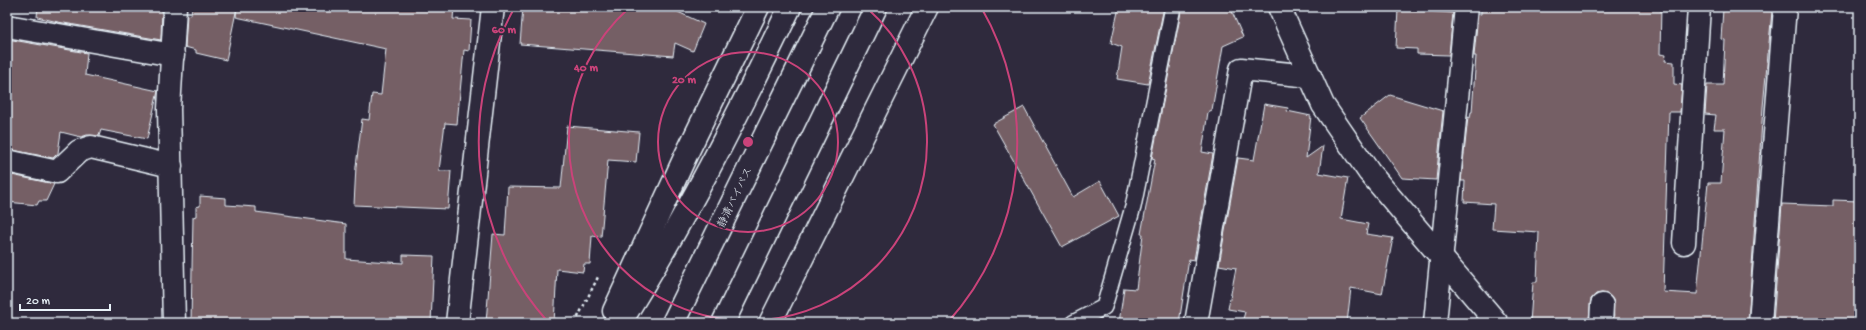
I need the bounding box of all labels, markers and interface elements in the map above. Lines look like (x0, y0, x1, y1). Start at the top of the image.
text: 60 m (492, 24, 517, 38)
text: 40 m (573, 62, 598, 76)
text: 20 m (672, 74, 697, 88)
centre of rings (741, 135, 755, 149)
street label: 静清バイパス (715, 165, 756, 230)
scale bar (20, 286, 110, 312)
text: 20 m (26, 295, 51, 309)

